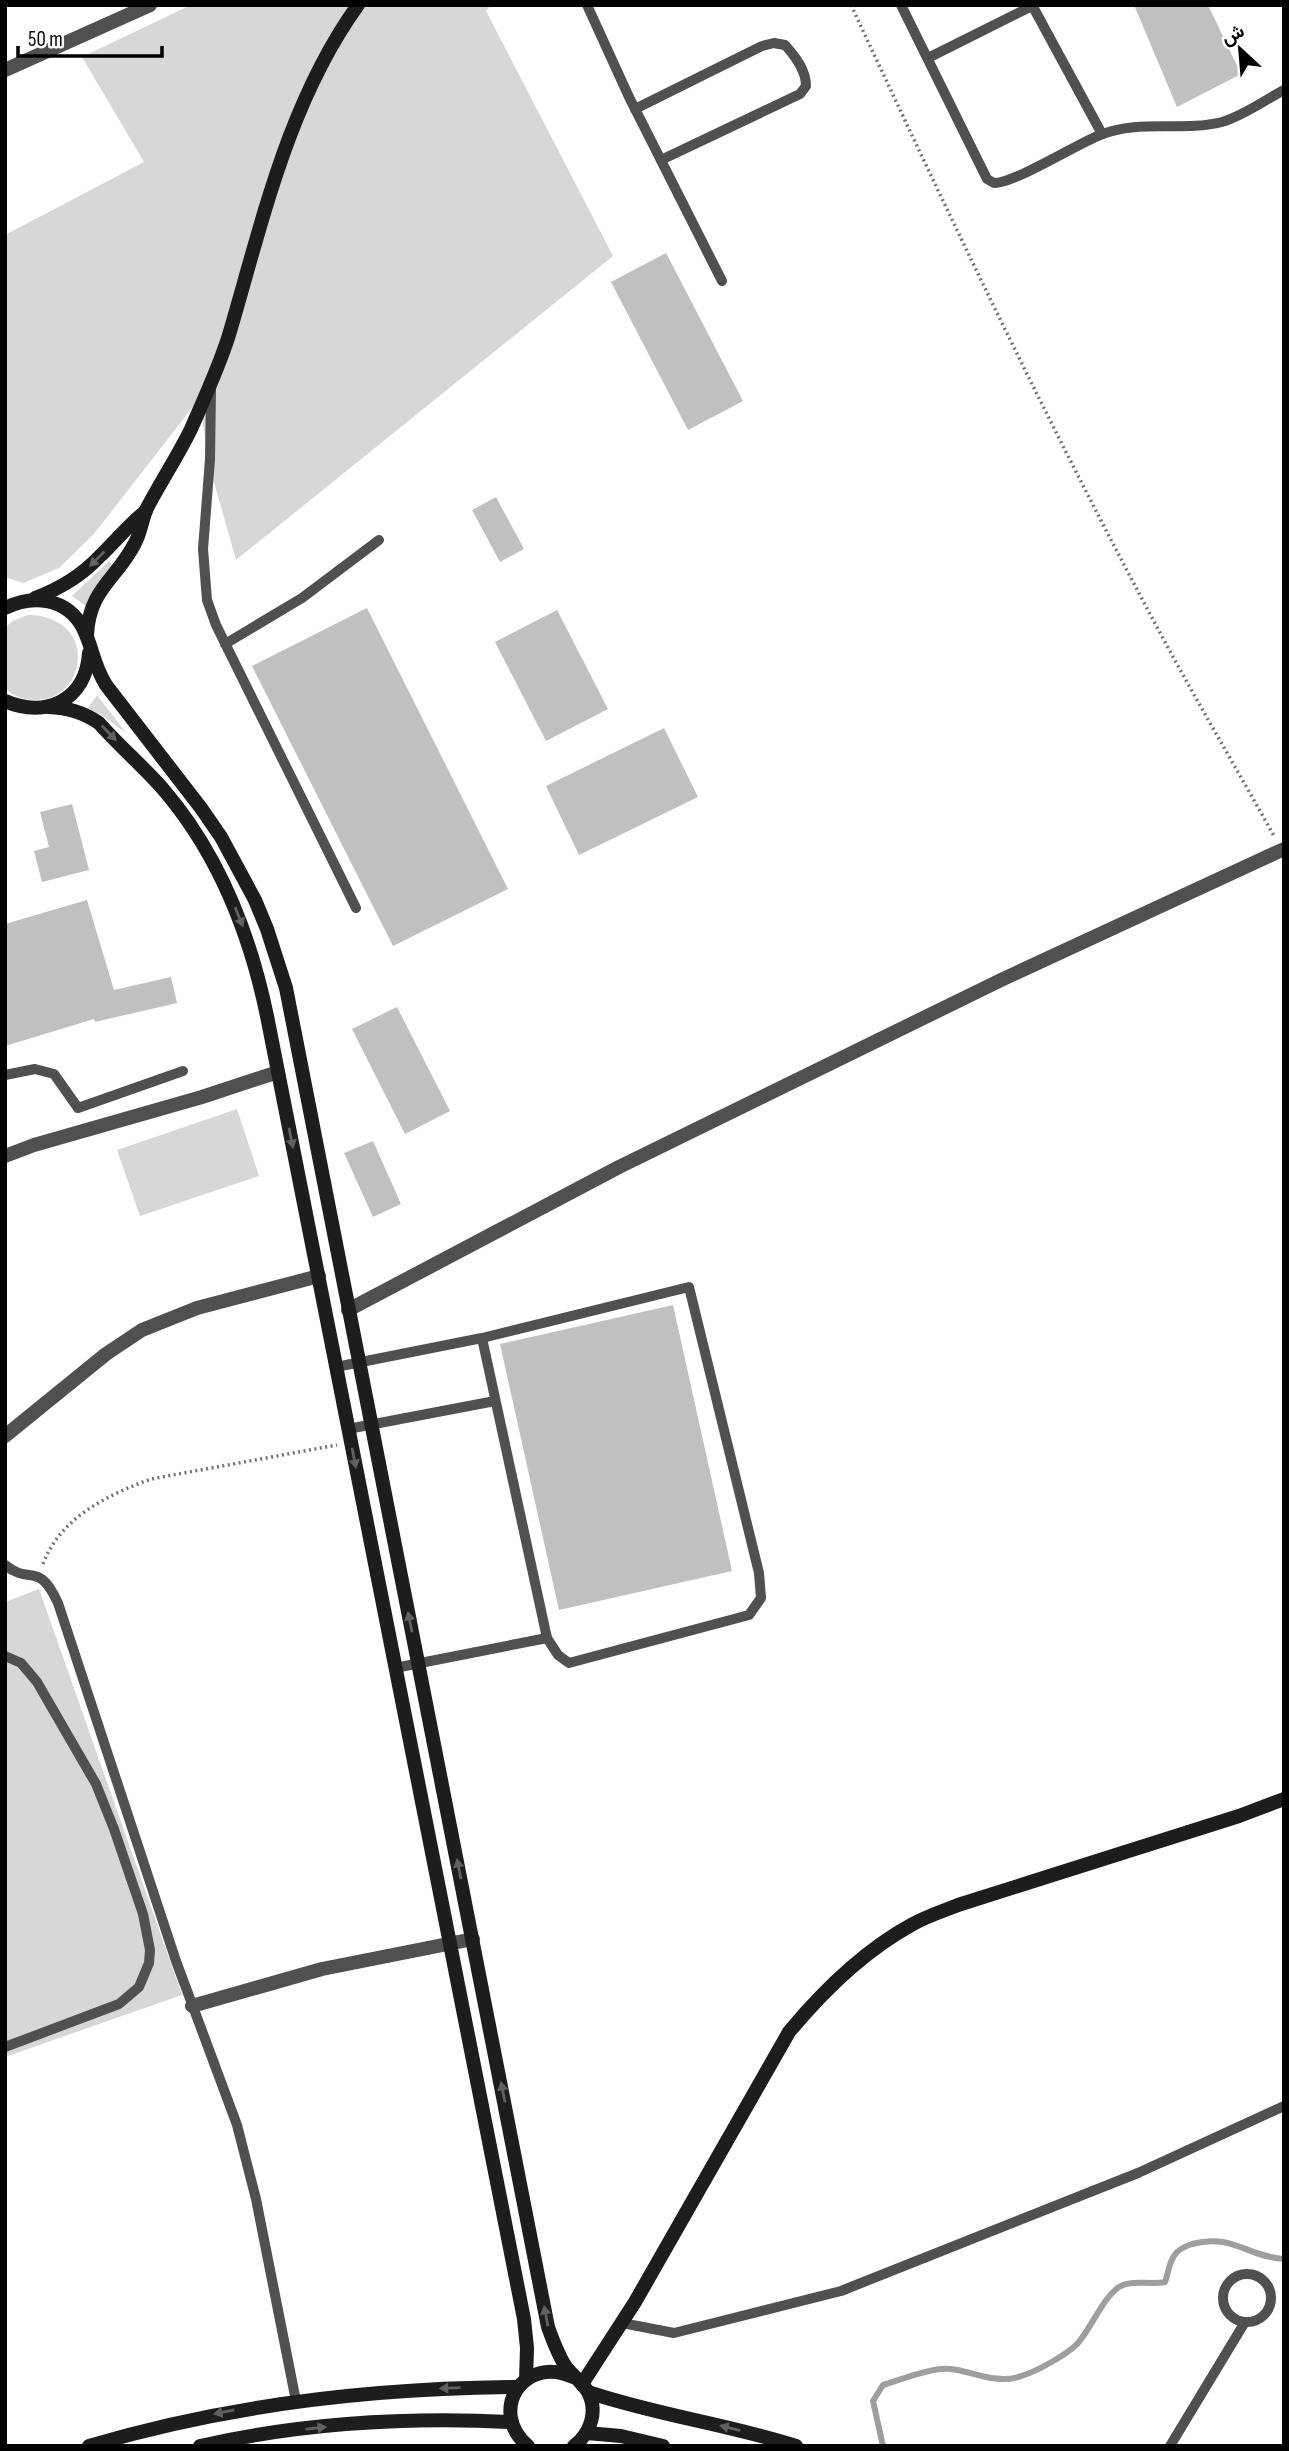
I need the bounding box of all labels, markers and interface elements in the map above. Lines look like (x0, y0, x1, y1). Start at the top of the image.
scale bar (18, 14, 161, 58)
north arrow (1205, 14, 1275, 84)
text: ش (1218, 20, 1249, 50)
text: 50 m (28, 27, 63, 52)
one-way arrow (89, 551, 105, 567)
one-way arrow (100, 725, 117, 742)
one-way arrow (233, 907, 244, 928)
one-way arrow (286, 1127, 297, 1149)
one-way arrow (349, 1447, 360, 1469)
one-way arrow (405, 1611, 416, 1633)
one-way arrow (454, 1858, 465, 1880)
one-way arrow (498, 2081, 509, 2103)
one-way arrow (541, 2305, 552, 2327)
one-way arrow (439, 2382, 461, 2394)
one-way arrow (213, 2407, 235, 2418)
one-way arrow (305, 2422, 327, 2433)
one-way arrow (719, 2422, 741, 2433)

